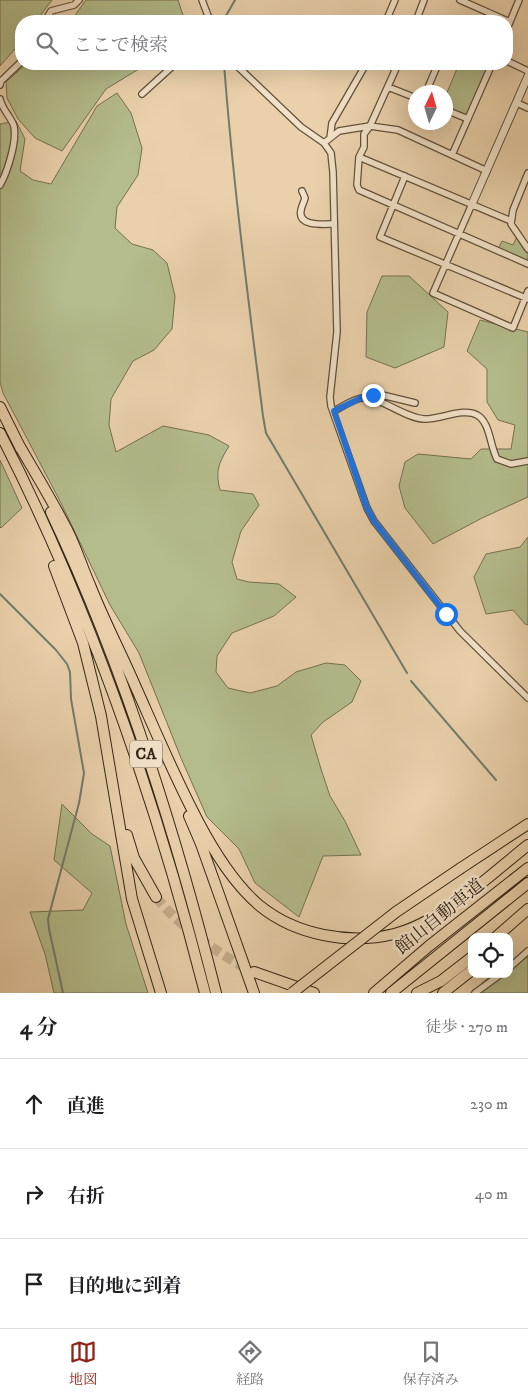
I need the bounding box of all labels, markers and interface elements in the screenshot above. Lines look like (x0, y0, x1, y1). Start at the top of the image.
search box (15, 15, 513, 70)
icon: search (33, 29, 61, 57)
text: ここで検索 (73, 34, 168, 57)
north arrow (408, 85, 453, 130)
route end (362, 384, 385, 407)
route start (435, 603, 458, 626)
road number: CA (130, 741, 162, 768)
street label: 館山自動車道 (391, 874, 489, 960)
map controls (468, 933, 513, 978)
button: locate (468, 933, 513, 978)
text: 4 分 (20, 1015, 58, 1041)
text: 徒歩 · 270 m (425, 1017, 508, 1037)
icon: ahead (20, 1090, 48, 1118)
text: 230 m (470, 1094, 508, 1114)
text: 直進 (67, 1095, 105, 1118)
icon: right (20, 1180, 48, 1208)
text: 40 m (475, 1184, 508, 1204)
text: 右折 (67, 1185, 105, 1208)
icon: arrive (20, 1270, 48, 1298)
text: 目的地に到着 (67, 1275, 181, 1298)
tab: 地図 (69, 1338, 97, 1389)
tab: 経路 (236, 1338, 264, 1389)
tab: 保存済み (403, 1338, 459, 1389)

